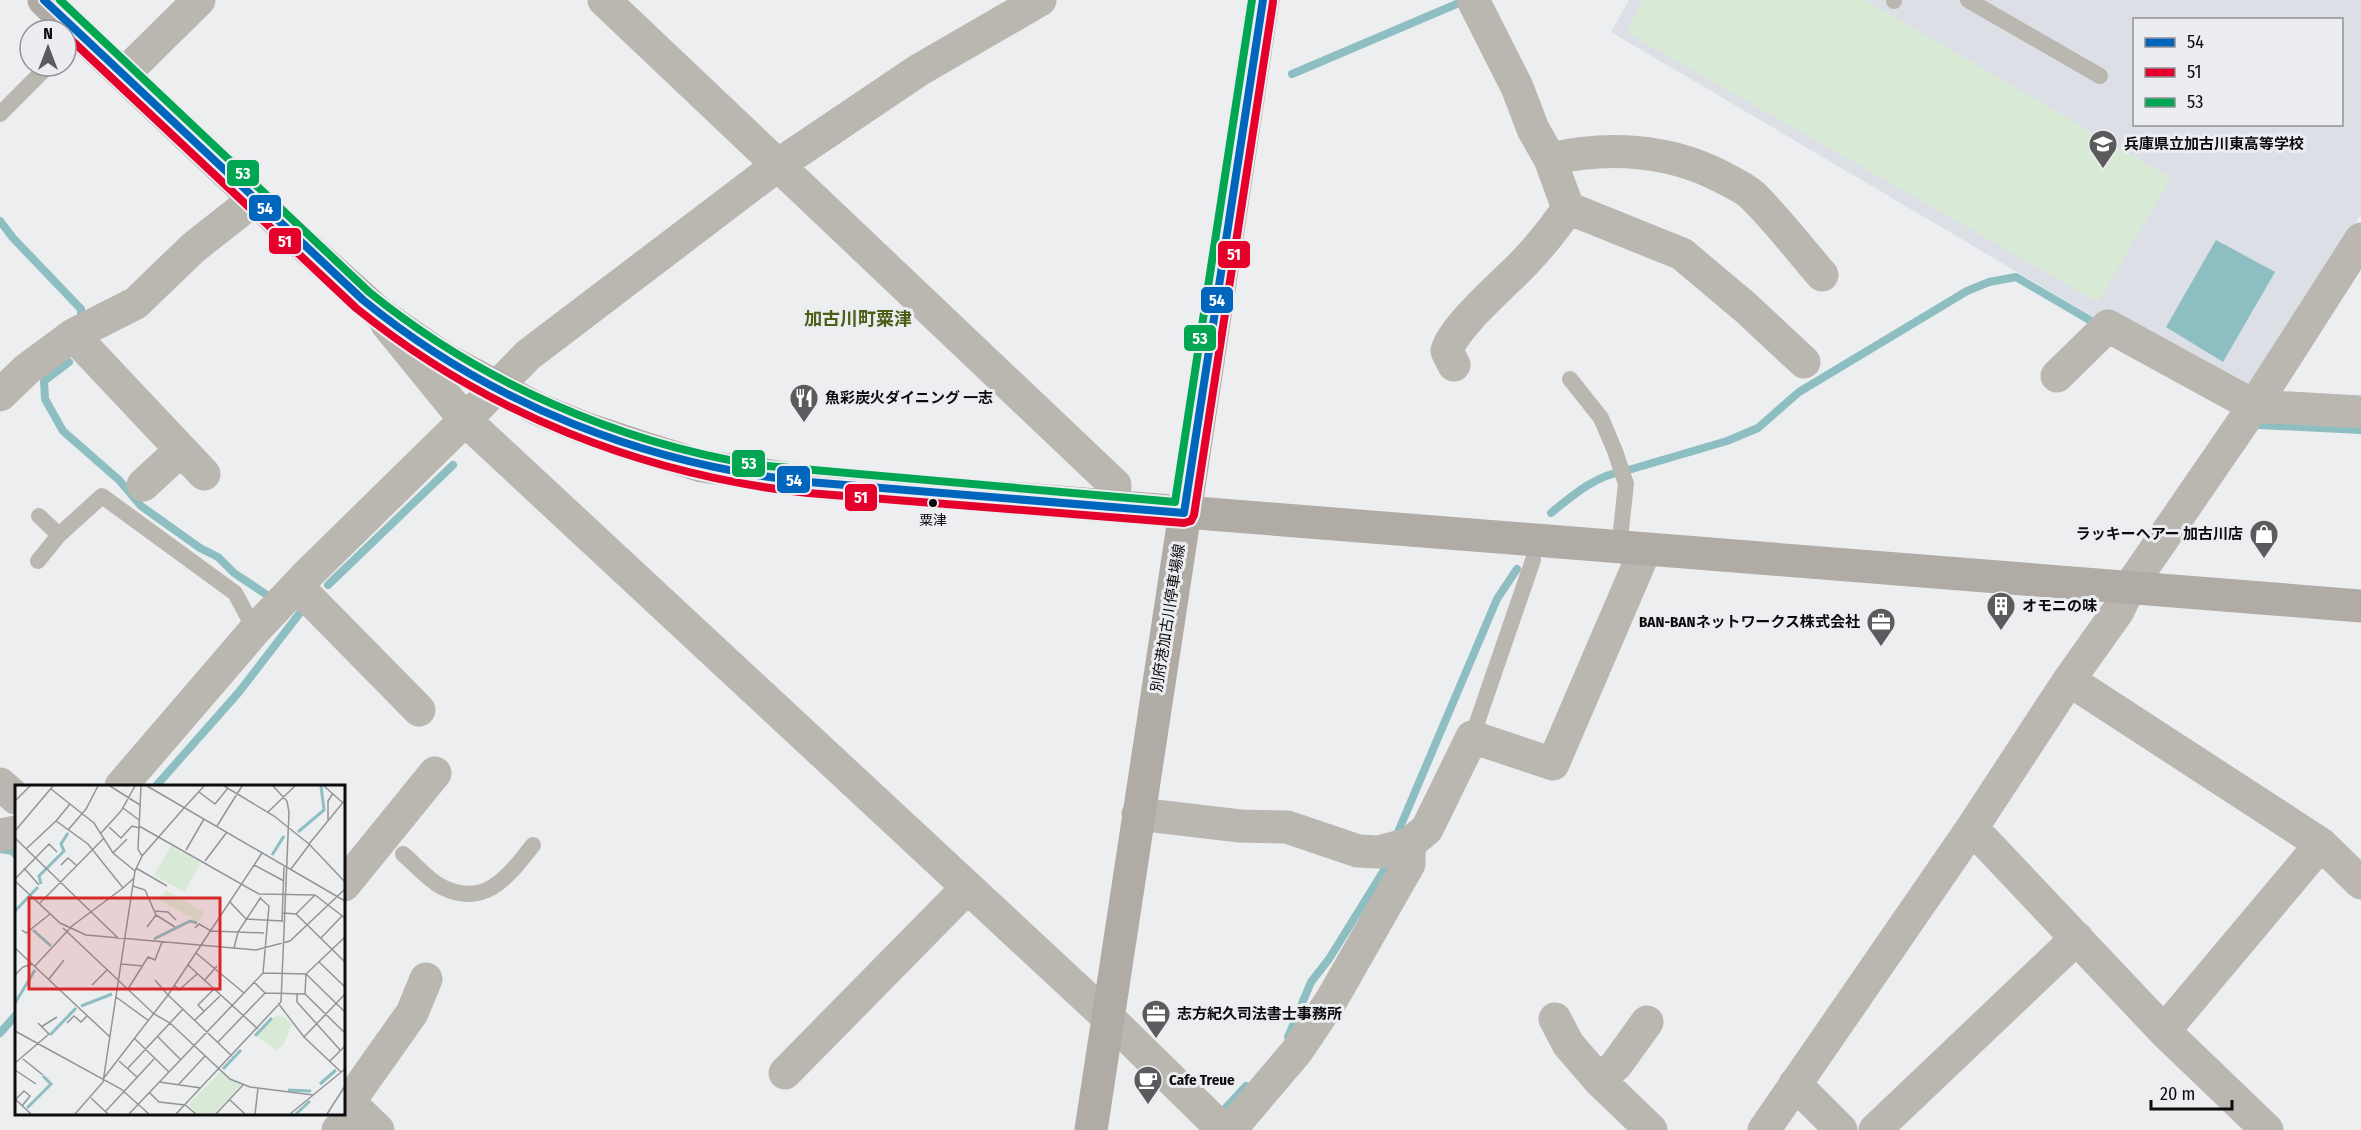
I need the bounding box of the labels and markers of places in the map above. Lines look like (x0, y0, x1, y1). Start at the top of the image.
school or university icon: 兵庫県立加古川東高等学校 (2087, 128, 2119, 170)
place label: 兵庫県立加古川東高等学校 (2124, 135, 2304, 153)
restaurant icon: 魚彩炭火ダイニング 一志 (788, 382, 820, 424)
place label: 魚彩炭火ダイニング 一志 (825, 389, 993, 407)
marker: 粟津 (927, 497, 939, 509)
place label: 粟津 (919, 512, 947, 529)
shop icon: ラッキーヘアー 加古川店 (2248, 518, 2280, 560)
place label: ラッキーヘアー 加古川店 (2076, 525, 2243, 543)
building icon: オモニの味 (1985, 590, 2017, 632)
place label: オモニの味 (2022, 597, 2097, 615)
office icon: BAN-BANネットワークス株式会社 (1865, 606, 1897, 648)
place label: BAN-BANネットワークス株式会社 (1639, 613, 1860, 631)
office icon: 志方紀久司法書士事務所 (1140, 998, 1172, 1040)
place label: 志方紀久司法書士事務所 (1177, 1005, 1342, 1023)
cafe icon: Cafe Treue (1132, 1064, 1164, 1106)
place label: Cafe Treue (1169, 1071, 1235, 1089)

